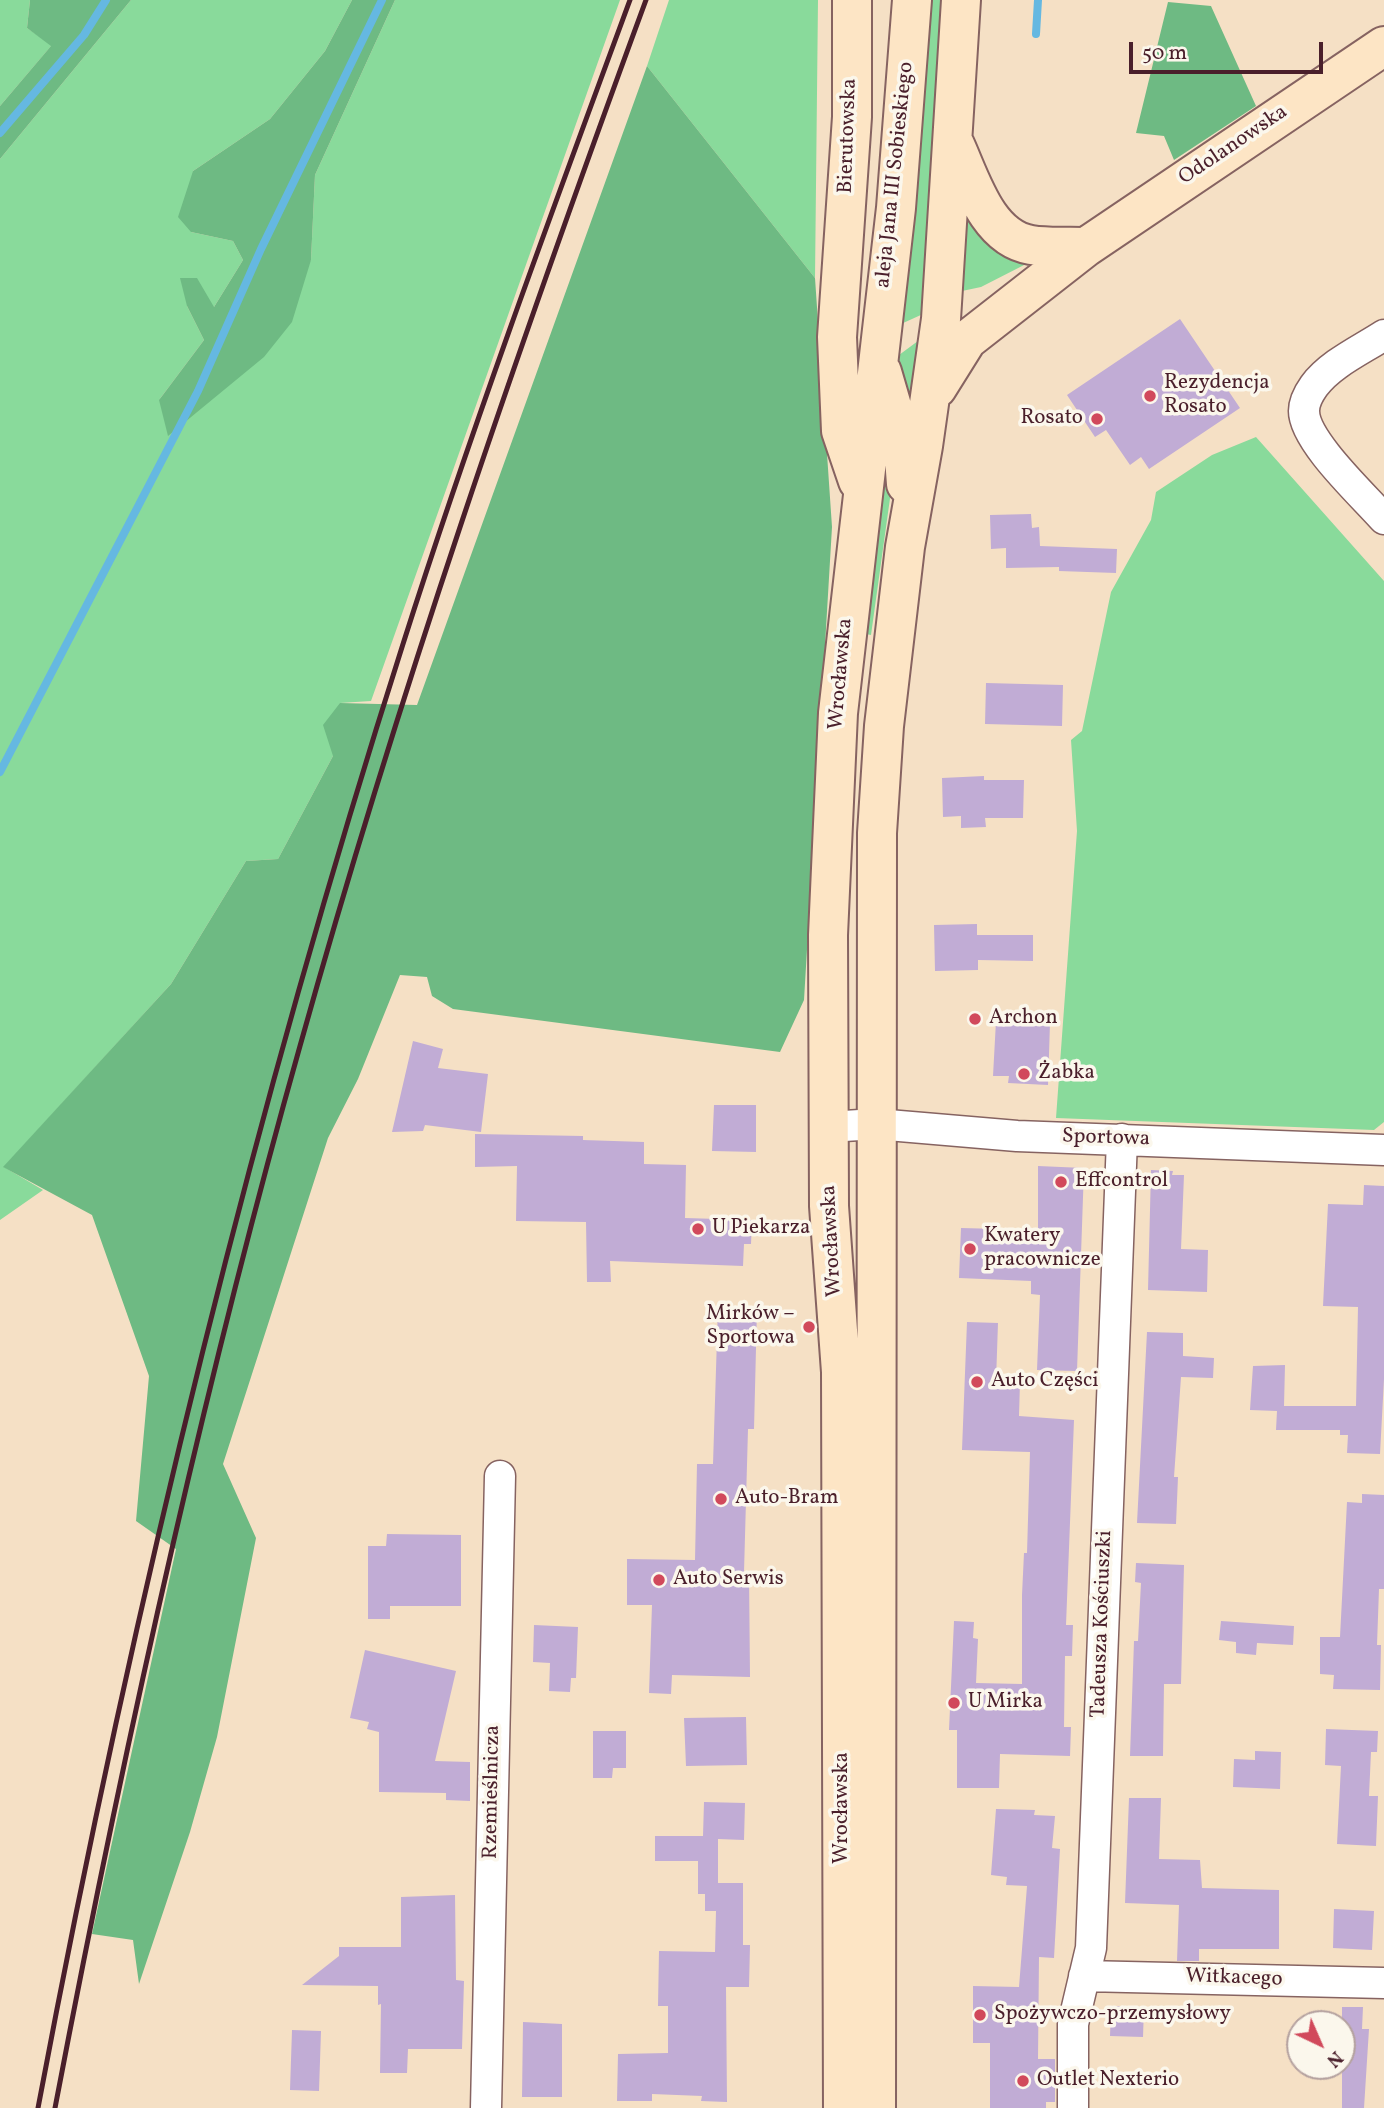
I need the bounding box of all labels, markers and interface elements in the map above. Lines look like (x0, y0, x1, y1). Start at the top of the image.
scale bar (1132, 28, 1326, 72)
text: 50 m (1142, 39, 1187, 68)
street label: aleja Jana III Sobieskiego (872, 61, 920, 289)
street label: Bierutowska (834, 78, 864, 194)
street label: Odolanowska (1175, 100, 1293, 192)
place label: Rezydencja Rosato (1164, 371, 1270, 421)
marker: Rezydencja Rosato (1142, 388, 1158, 404)
place label: Rosato (1020, 406, 1083, 432)
marker: Rosato (1089, 411, 1105, 427)
street label: Wrocławska (825, 617, 859, 731)
place label: Archon (989, 1006, 1058, 1032)
marker: Archon (967, 1011, 983, 1027)
place label: Żabka (1038, 1061, 1095, 1087)
marker: Żabka (1016, 1066, 1032, 1082)
street label: Sportowa (1061, 1125, 1151, 1153)
place label: Effcontrol (1075, 1169, 1168, 1195)
marker: Effcontrol (1053, 1174, 1069, 1190)
street label: Wrocławska (817, 1184, 849, 1298)
place label: U Piekarza (712, 1216, 811, 1242)
marker: U Piekarza (690, 1221, 706, 1237)
place label: Kwatery pracownicze (984, 1224, 1101, 1274)
marker: Kwatery pracownicze (962, 1241, 978, 1257)
place label: Mirków – Sportowa (706, 1302, 795, 1352)
marker: Mirków – Sportowa (801, 1319, 817, 1335)
place label: Auto Części (991, 1369, 1099, 1395)
marker: Auto Części (969, 1374, 985, 1390)
place label: Auto-Bram (735, 1486, 839, 1512)
marker: Auto-Bram (713, 1491, 729, 1507)
street label: Tadeusza Kościuszki (1087, 1530, 1119, 1718)
place label: Auto Serwis (673, 1567, 784, 1593)
marker: Auto Serwis (651, 1572, 667, 1588)
place label: U Mirka (968, 1690, 1043, 1716)
marker: U Mirka (946, 1695, 962, 1711)
street label: Rzemieślnicza (479, 1725, 507, 1859)
street label: Wrocławska (830, 1752, 856, 1864)
street label: Witkacego (1185, 1965, 1283, 1993)
place label: Spożywczo-przemysłowy (994, 2002, 1231, 2028)
marker: Spożywczo-przemysłowy (972, 2007, 988, 2023)
north arrow (1286, 2010, 1356, 2080)
text: N (1320, 2045, 1348, 2073)
place label: Outlet Nexterio (1037, 2068, 1179, 2094)
marker: Outlet Nexterio (1015, 2073, 1031, 2089)

